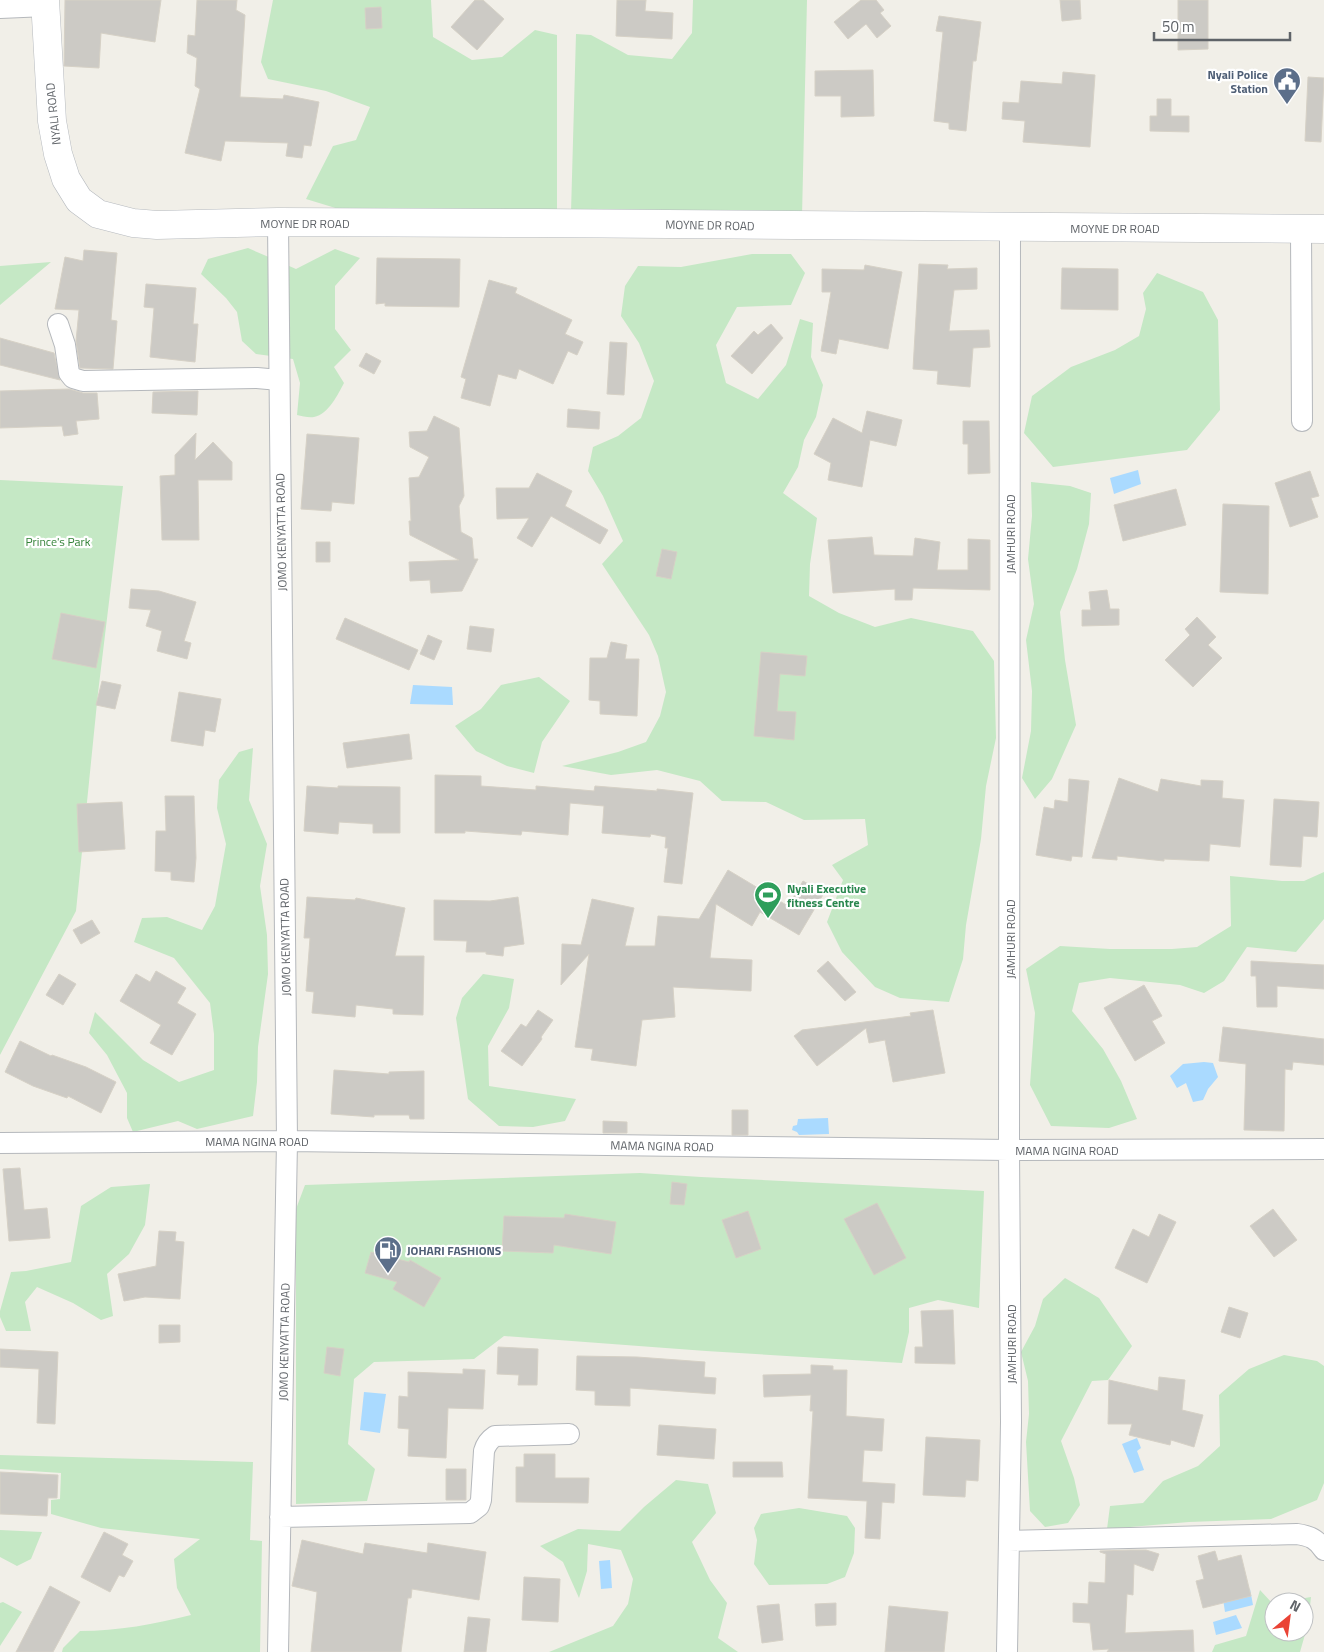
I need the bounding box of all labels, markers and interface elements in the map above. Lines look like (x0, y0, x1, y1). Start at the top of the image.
scale bar (1154, 10, 1290, 42)
text: 50 m (1162, 15, 1195, 38)
place label: Nyali Police Station (1207, 65, 1268, 98)
public building icon: Nyali Police Station (1272, 66, 1302, 105)
street label: NYALI ROAD (40, 82, 66, 146)
street label: MOYNE DR ROAD (260, 214, 350, 233)
street label: MOYNE DR ROAD (665, 215, 755, 235)
street label: MOYNE DR ROAD (1070, 219, 1160, 238)
street label: JOMO KENYATTA ROAD (270, 473, 292, 591)
street label: JAMHURI ROAD (1001, 494, 1020, 574)
park label: Prince's Park (25, 532, 91, 551)
street label: JOMO KENYATTA ROAD (274, 878, 296, 996)
place label: Nyali Executive fitness Centre (787, 879, 866, 912)
sports icon: Nyali Executive fitness Centre (753, 880, 783, 919)
street label: JAMHURI ROAD (1001, 899, 1020, 979)
street label: MAMA NGINA ROAD (205, 1132, 309, 1151)
street label: MAMA NGINA ROAD (610, 1136, 714, 1156)
street label: MAMA NGINA ROAD (1015, 1141, 1119, 1160)
fuel station icon: JOHARI FASHIONS (373, 1235, 403, 1274)
place label: JOHARI FASHIONS (407, 1241, 502, 1260)
street label: JOMO KENYATTA ROAD (273, 1283, 295, 1401)
street label: JAMHURI ROAD (1002, 1304, 1021, 1384)
north arrow (1264, 1592, 1314, 1642)
text: N (1286, 1594, 1305, 1617)

